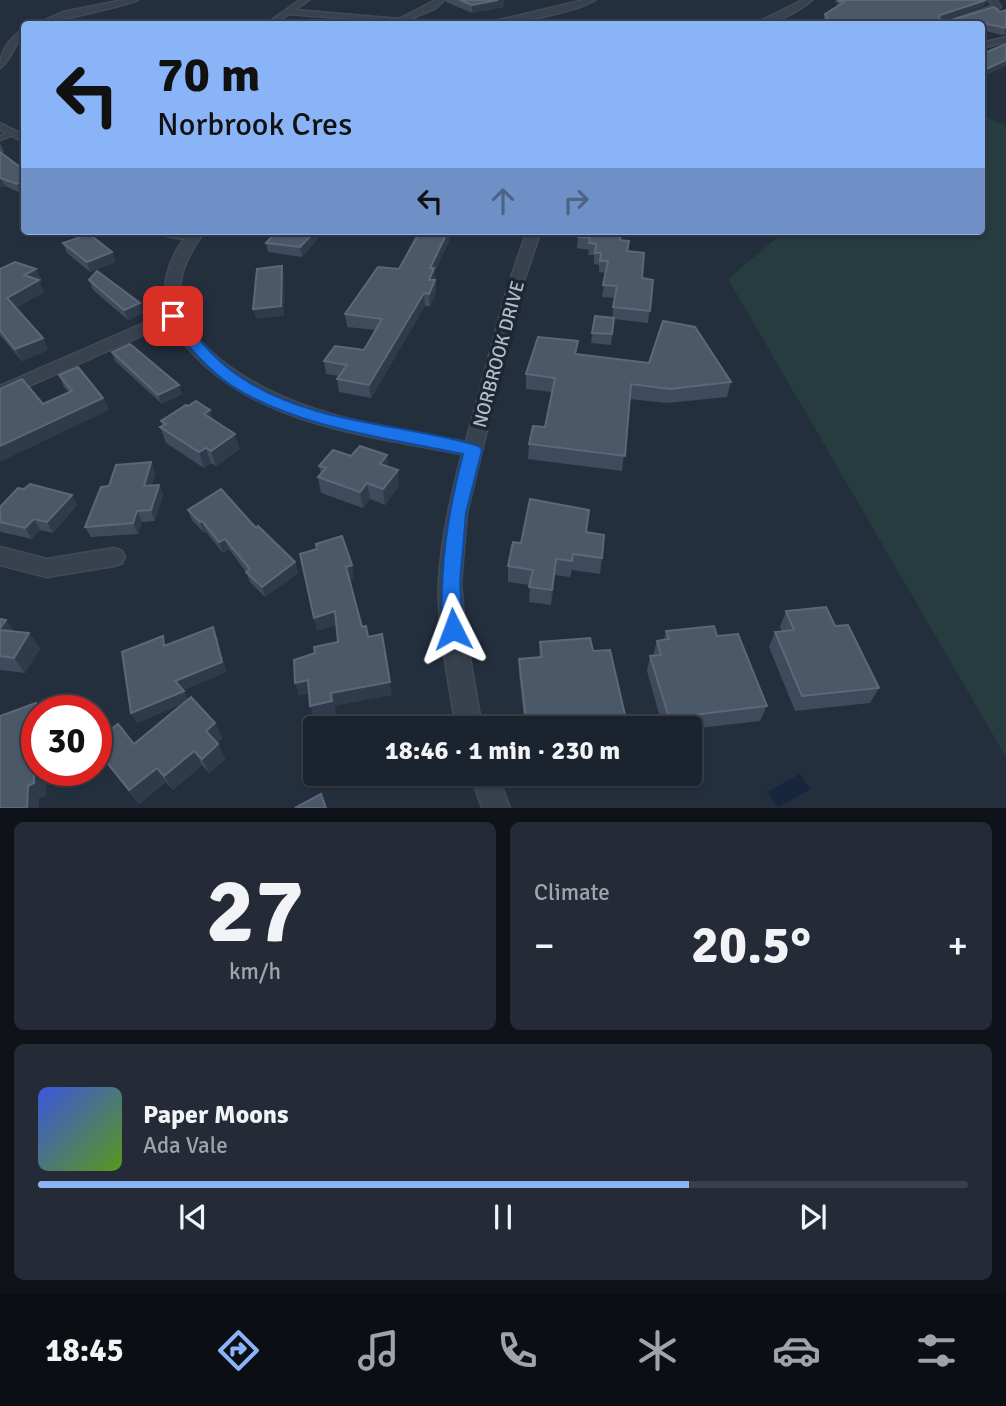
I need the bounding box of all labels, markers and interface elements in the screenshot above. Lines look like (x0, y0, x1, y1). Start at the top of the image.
text: 70 m (157, 45, 260, 105)
icon: left (42, 49, 133, 140)
text: Norbrook Cres (157, 105, 352, 144)
icon: left (411, 182, 449, 220)
icon: ahead (484, 182, 522, 220)
icon: right (557, 182, 595, 220)
street label: NORBROOK DRIVE (468, 278, 530, 430)
pin (143, 286, 203, 346)
icon: arrive (154, 297, 192, 335)
position arrow (416, 592, 490, 666)
speed limit sign: 30 (21, 695, 112, 786)
text: 18:46 · 1 min · 230 m (385, 735, 620, 767)
text: 27 (206, 855, 304, 968)
text: Climate (534, 878, 610, 907)
text: 20.5° (691, 913, 811, 977)
text: − (534, 922, 555, 969)
text: + (947, 922, 968, 969)
text: km/h (229, 957, 281, 986)
text: Paper Moons (143, 1099, 289, 1131)
text: Ada Vale (143, 1131, 228, 1160)
icon: previous (174, 1198, 212, 1236)
icon: pause (484, 1198, 522, 1236)
icon: next (794, 1198, 832, 1236)
icon: directions (214, 1326, 263, 1375)
icon: music (354, 1326, 403, 1375)
icon: phone (493, 1326, 542, 1375)
icon: climate (633, 1326, 682, 1375)
icon: car (772, 1326, 821, 1375)
icon: filters (912, 1326, 961, 1375)
text: 18:45 (45, 1331, 124, 1370)

